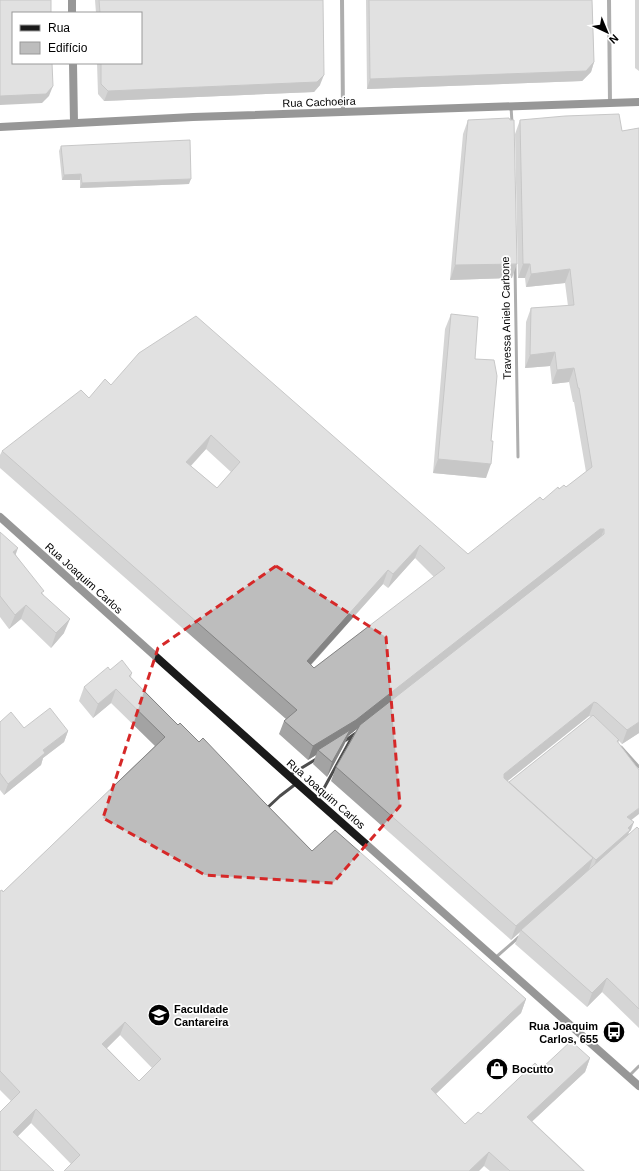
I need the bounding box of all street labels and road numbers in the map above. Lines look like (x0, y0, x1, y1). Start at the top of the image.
street label: Rua Cachoeira (282, 95, 357, 109)
street label: Travessa Anielo Carbone (499, 256, 513, 380)
street label: Rua Joaquim Carlos (43, 540, 125, 616)
street label: Rua Joaquim Carlos (284, 757, 368, 832)

